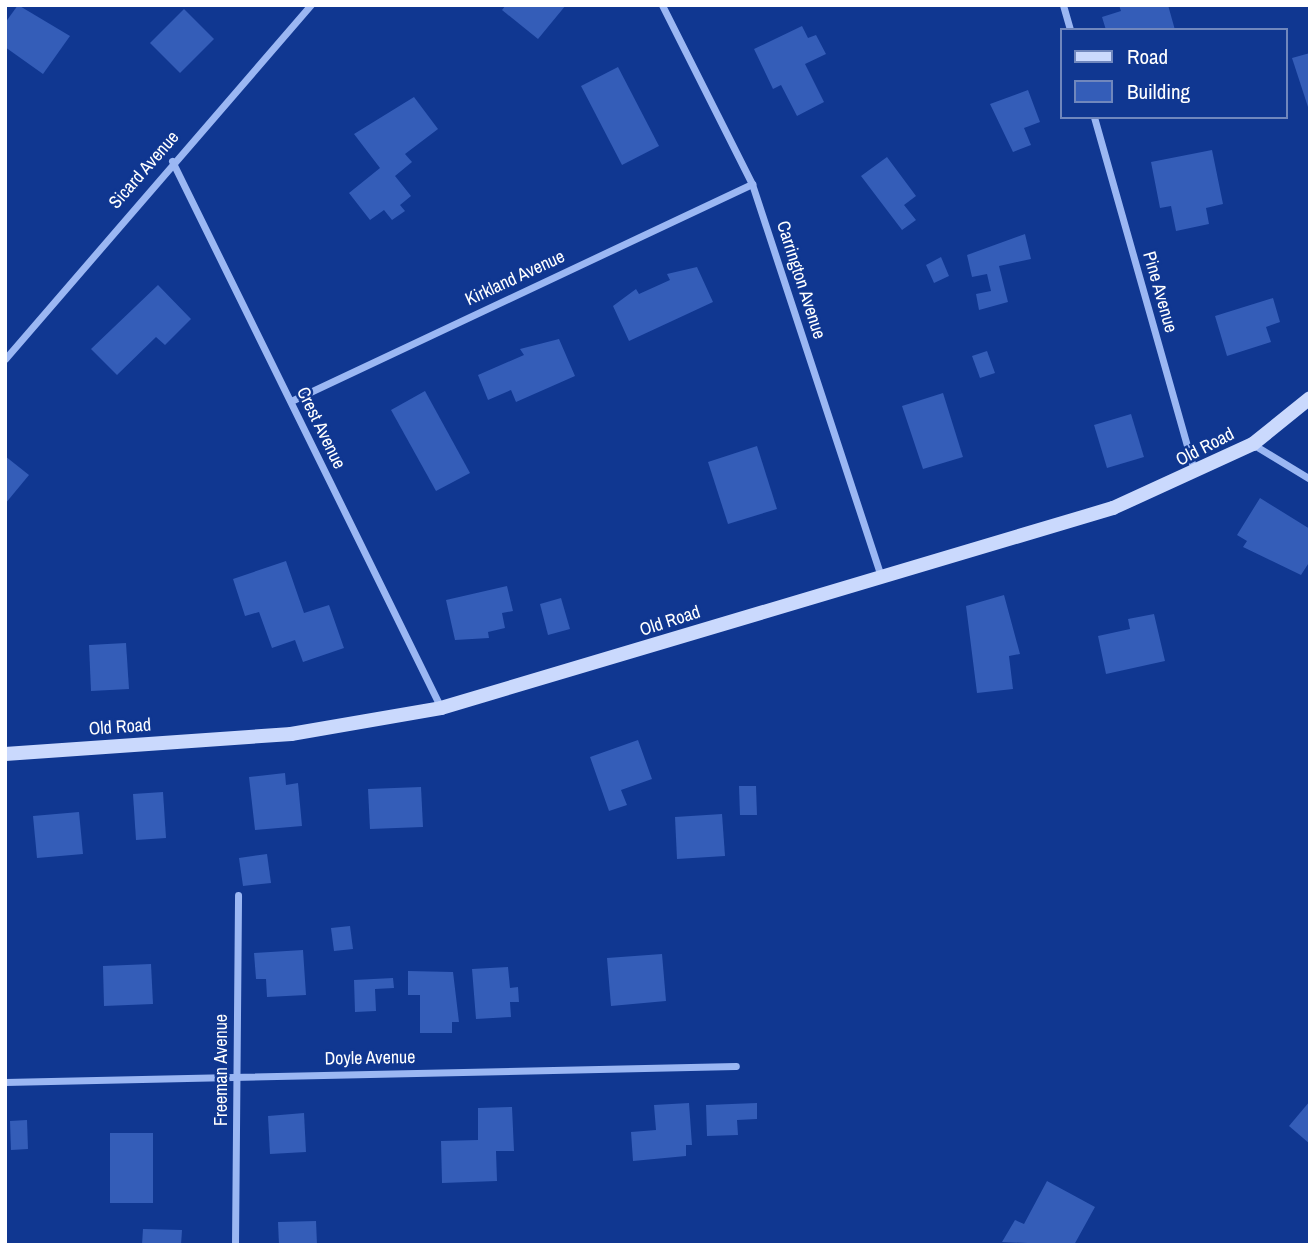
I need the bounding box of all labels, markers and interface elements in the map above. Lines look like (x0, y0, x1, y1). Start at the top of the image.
legend (1060, 28, 1287, 119)
text: Road (1127, 42, 1168, 71)
text: Building (1127, 77, 1190, 106)
street label: Sicard Avenue (104, 126, 184, 214)
street label: Carrington Avenue (772, 218, 830, 342)
street label: Kirkland Avenue (461, 245, 569, 311)
street label: Pine Avenue (1138, 249, 1182, 335)
street label: Crest Avenue (292, 383, 350, 473)
street label: Old Road (1172, 423, 1238, 471)
street label: Old Road (637, 601, 703, 641)
street label: Old Road (88, 714, 152, 740)
street label: Freeman Avenue (210, 1014, 232, 1126)
street label: Doyle Avenue (324, 1046, 416, 1070)

